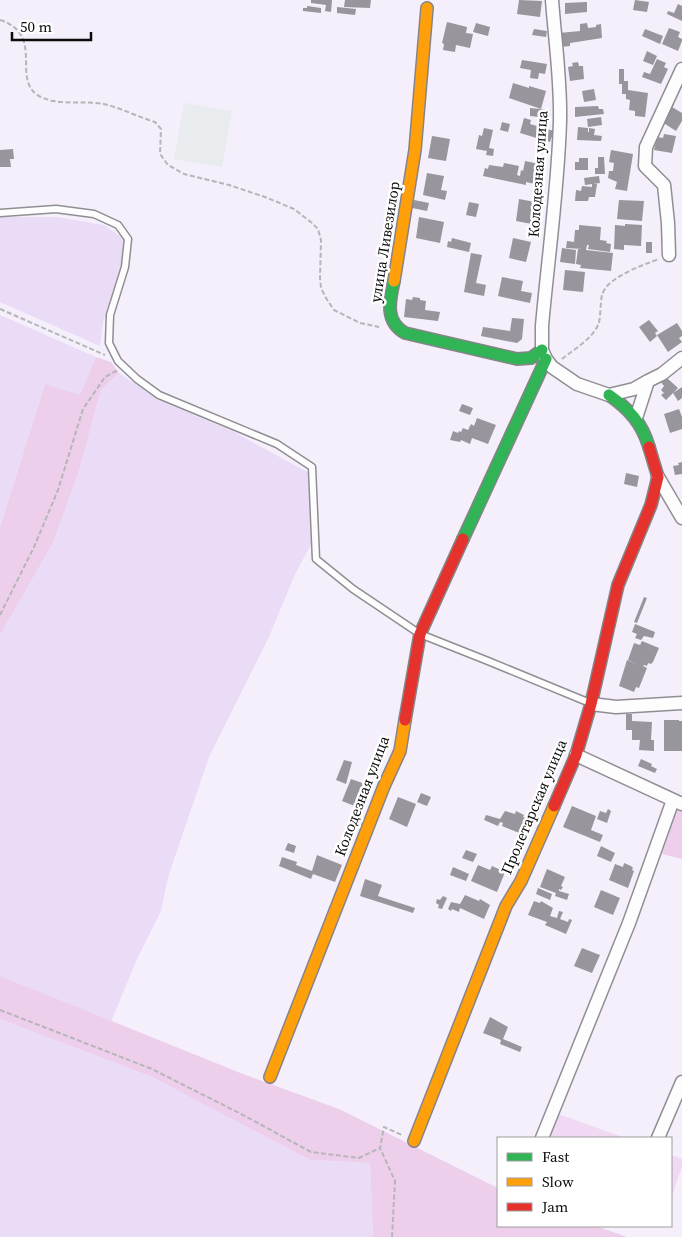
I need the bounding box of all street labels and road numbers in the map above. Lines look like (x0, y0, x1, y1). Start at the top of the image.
street label: Колодезная улица (523, 109, 552, 238)
street label: улица Ливезилор (365, 180, 404, 304)
street label: Колодезная улица (329, 732, 394, 859)
street label: Пролетарская улица (496, 736, 572, 878)

